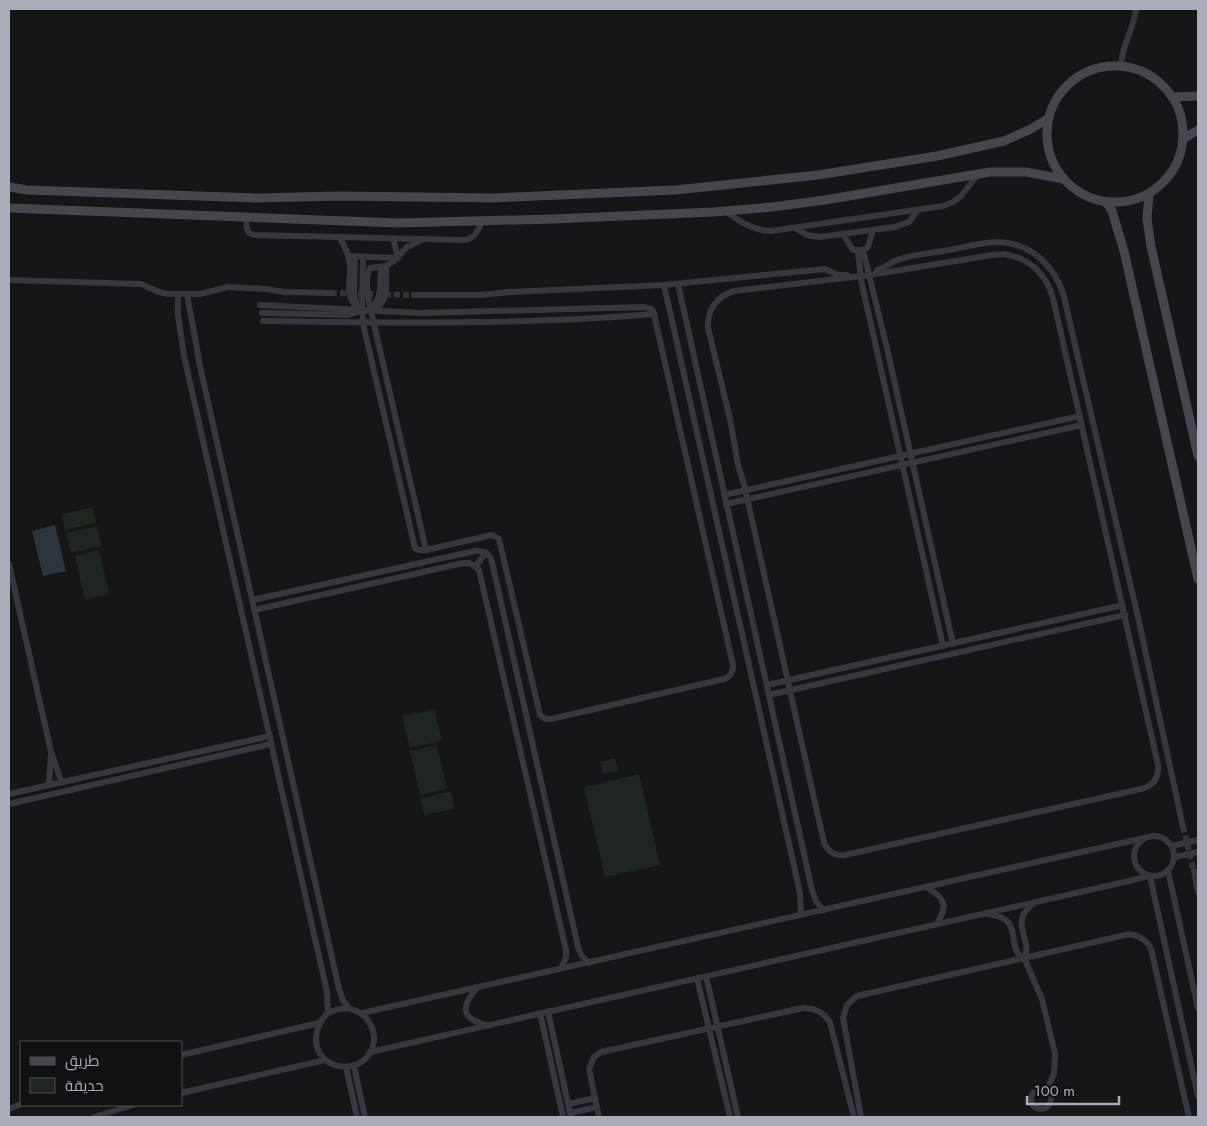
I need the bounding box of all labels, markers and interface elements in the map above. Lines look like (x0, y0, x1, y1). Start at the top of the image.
legend (20, 1041, 182, 1106)
text: طريق (65, 1050, 99, 1072)
scale bar (1027, 1074, 1120, 1106)
text: حديقة (65, 1075, 104, 1097)
text: 100 m (1034, 1080, 1075, 1102)

